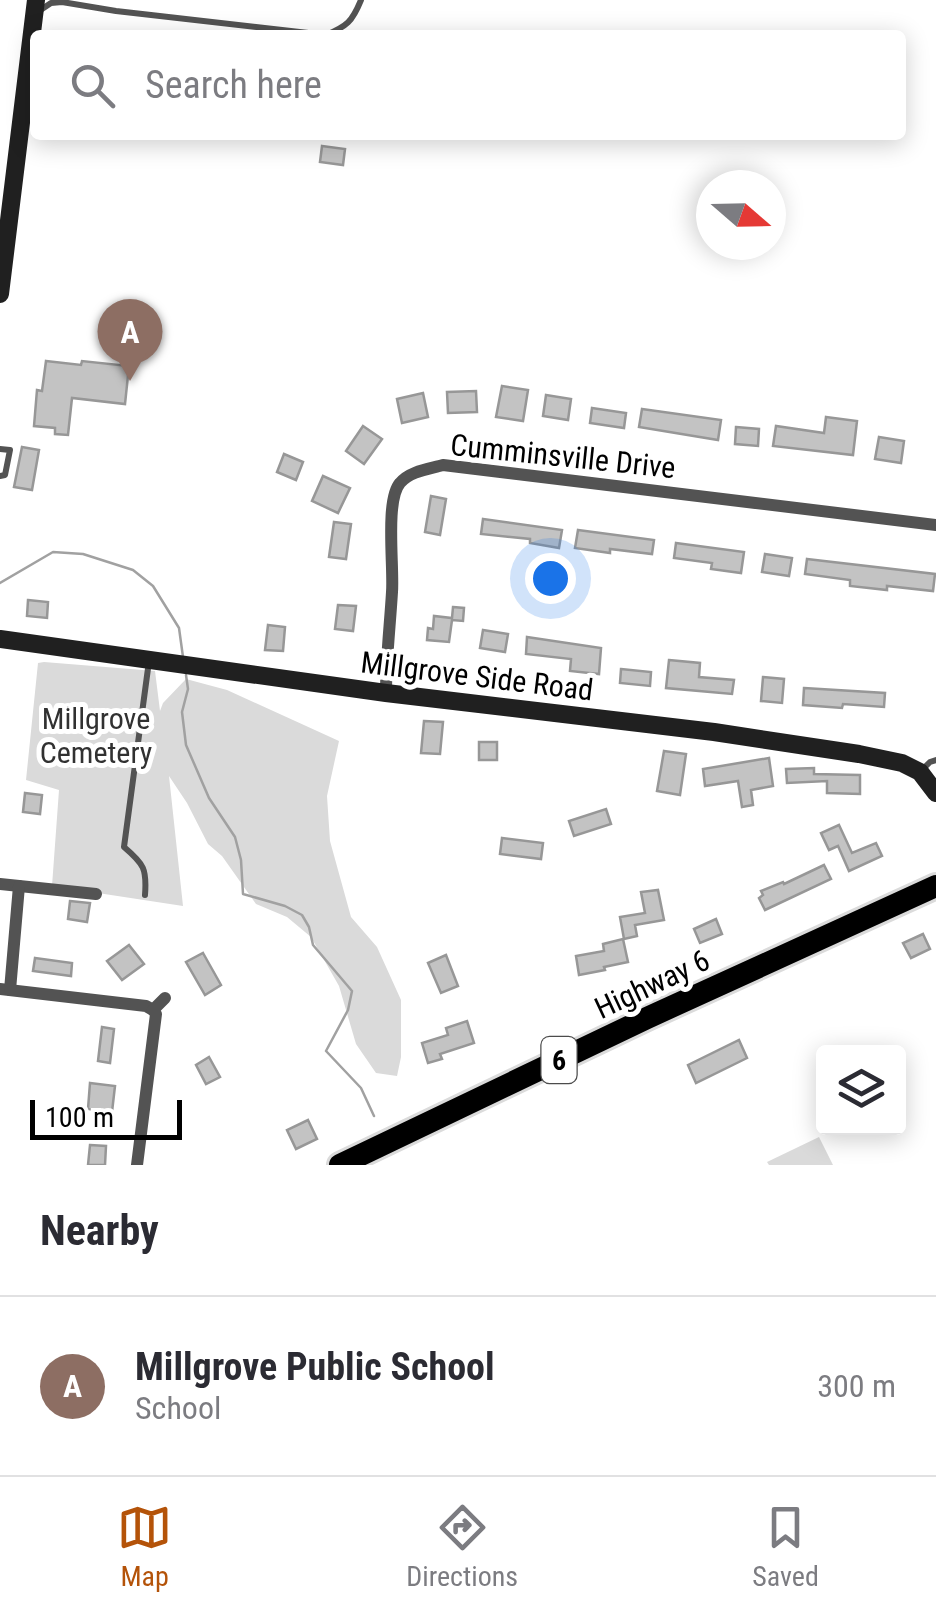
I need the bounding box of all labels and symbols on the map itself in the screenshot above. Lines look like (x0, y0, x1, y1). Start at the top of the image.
north arrow (696, 170, 786, 260)
pin: A (98, 298, 162, 381)
street label: Cumminsville Drive (449, 427, 677, 485)
your location (525, 553, 576, 604)
street label: Millgrove Side Road (359, 644, 595, 708)
park label: Millgrove Cemetery (40, 701, 152, 770)
street label: Highway 6 (589, 942, 715, 1026)
road number: 6 (542, 1037, 576, 1083)
scale bar (30, 1095, 182, 1140)

